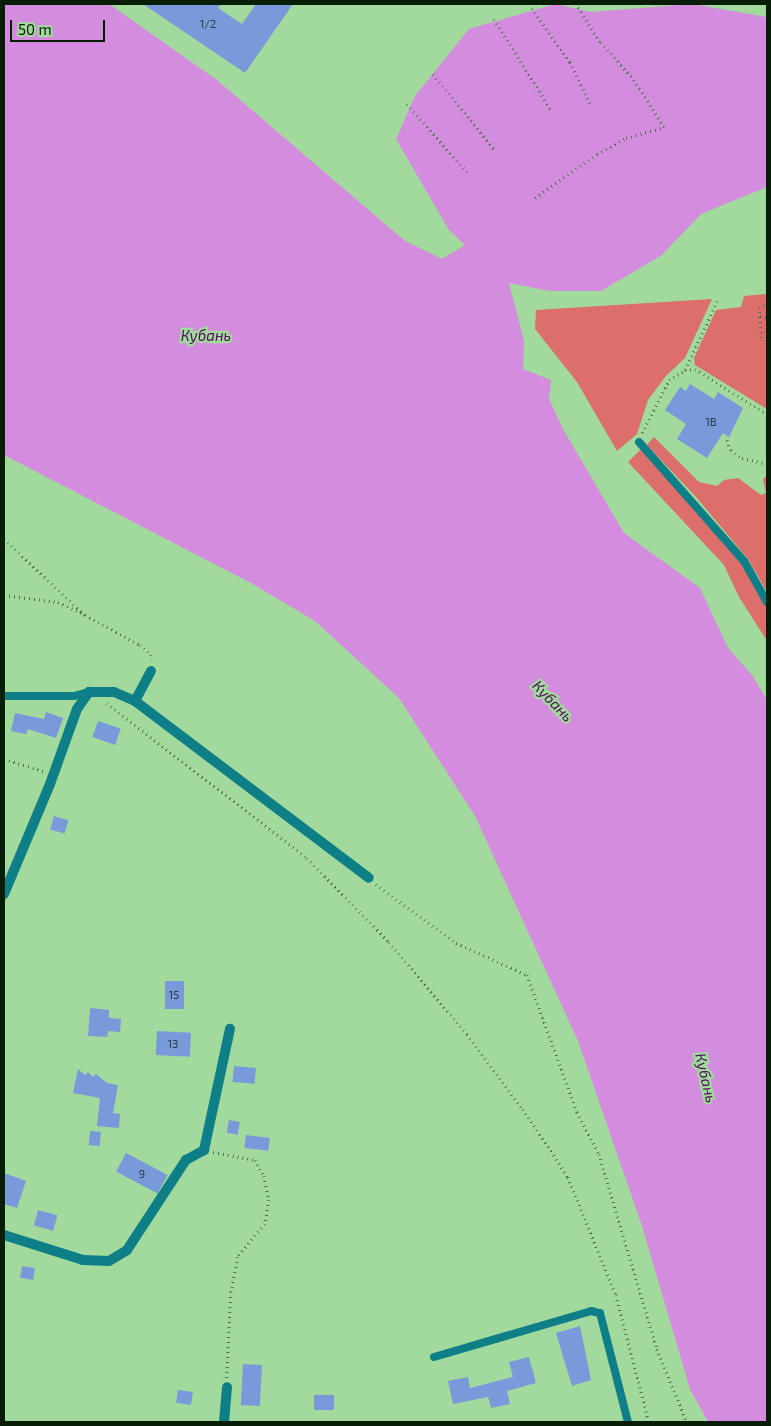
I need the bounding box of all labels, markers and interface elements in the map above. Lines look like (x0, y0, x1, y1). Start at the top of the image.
scale bar (12, 10, 108, 42)
house number: 1/2 (200, 17, 216, 31)
text: 50 m (18, 20, 52, 38)
water label: Кубань (181, 327, 231, 345)
house number: 1В (705, 415, 717, 429)
water label: Кубань (529, 677, 577, 725)
house number: 15 (169, 988, 179, 1002)
house number: 13 (168, 1037, 178, 1051)
water label: Кубань (692, 1051, 720, 1105)
house number: 9 (139, 1167, 145, 1181)

